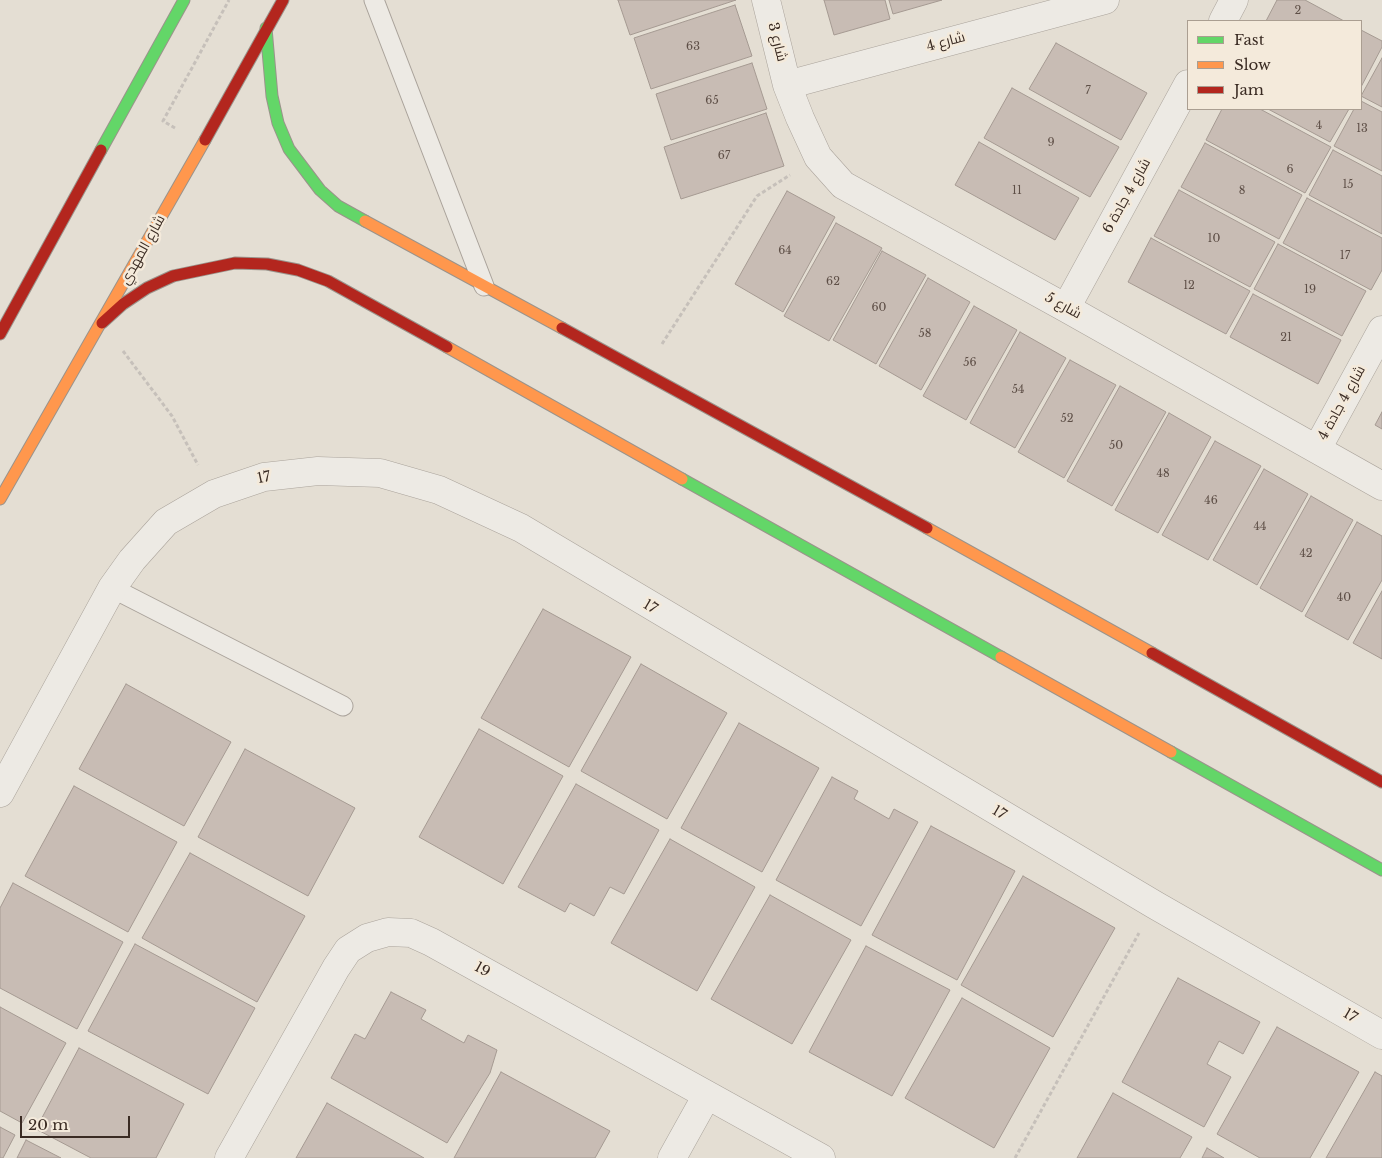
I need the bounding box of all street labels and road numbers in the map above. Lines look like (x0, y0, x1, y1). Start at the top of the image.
street label: شارع 3 (764, 21, 790, 63)
street label: شارع 4 (925, 29, 967, 55)
street label: شارع 4 جادة 6 (1099, 156, 1155, 236)
street label: شارع المهدي (117, 212, 169, 288)
street label: شارع 5 (1042, 289, 1084, 323)
street label: شارع 4 جادة 4 (1315, 363, 1369, 443)
street label: 17 (256, 468, 272, 488)
street label: 17 (640, 596, 660, 618)
street label: 17 (989, 802, 1009, 824)
street label: 19 (471, 959, 493, 981)
street label: 17 (1340, 1005, 1360, 1027)

